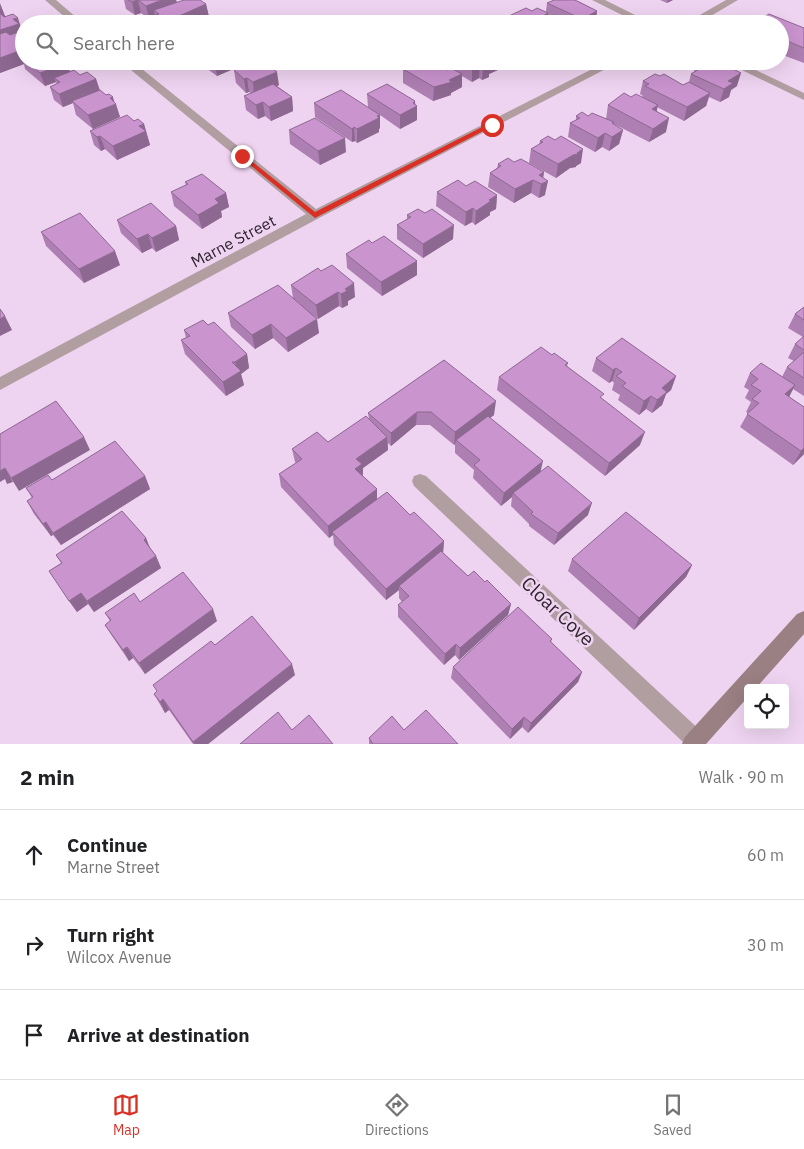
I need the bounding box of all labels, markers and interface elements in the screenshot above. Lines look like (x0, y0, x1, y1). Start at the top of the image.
search box (15, 15, 789, 70)
icon: search (33, 29, 61, 57)
text: Search here (73, 31, 175, 55)
route start (481, 114, 504, 137)
route end (231, 145, 254, 168)
street label: Marne Street (187, 210, 279, 272)
street label: Cloar Cove (516, 571, 600, 651)
map controls (744, 684, 789, 729)
button: locate (744, 684, 789, 729)
text: 2 min (20, 763, 75, 791)
text: Walk · 90 m (699, 767, 784, 787)
text: Continue (67, 833, 147, 857)
icon: ahead (20, 841, 48, 869)
text: 60 m (747, 845, 784, 865)
text: Marne Street (67, 857, 160, 877)
text: Turn right (67, 923, 154, 947)
icon: right (20, 931, 48, 959)
text: 30 m (747, 935, 784, 955)
text: Wilcox Avenue (67, 947, 172, 967)
icon: arrive (20, 1021, 48, 1049)
text: Arrive at destination (67, 1023, 250, 1047)
tab: Map (112, 1091, 140, 1139)
tab: Directions (365, 1091, 429, 1139)
tab: Saved (654, 1091, 692, 1139)

